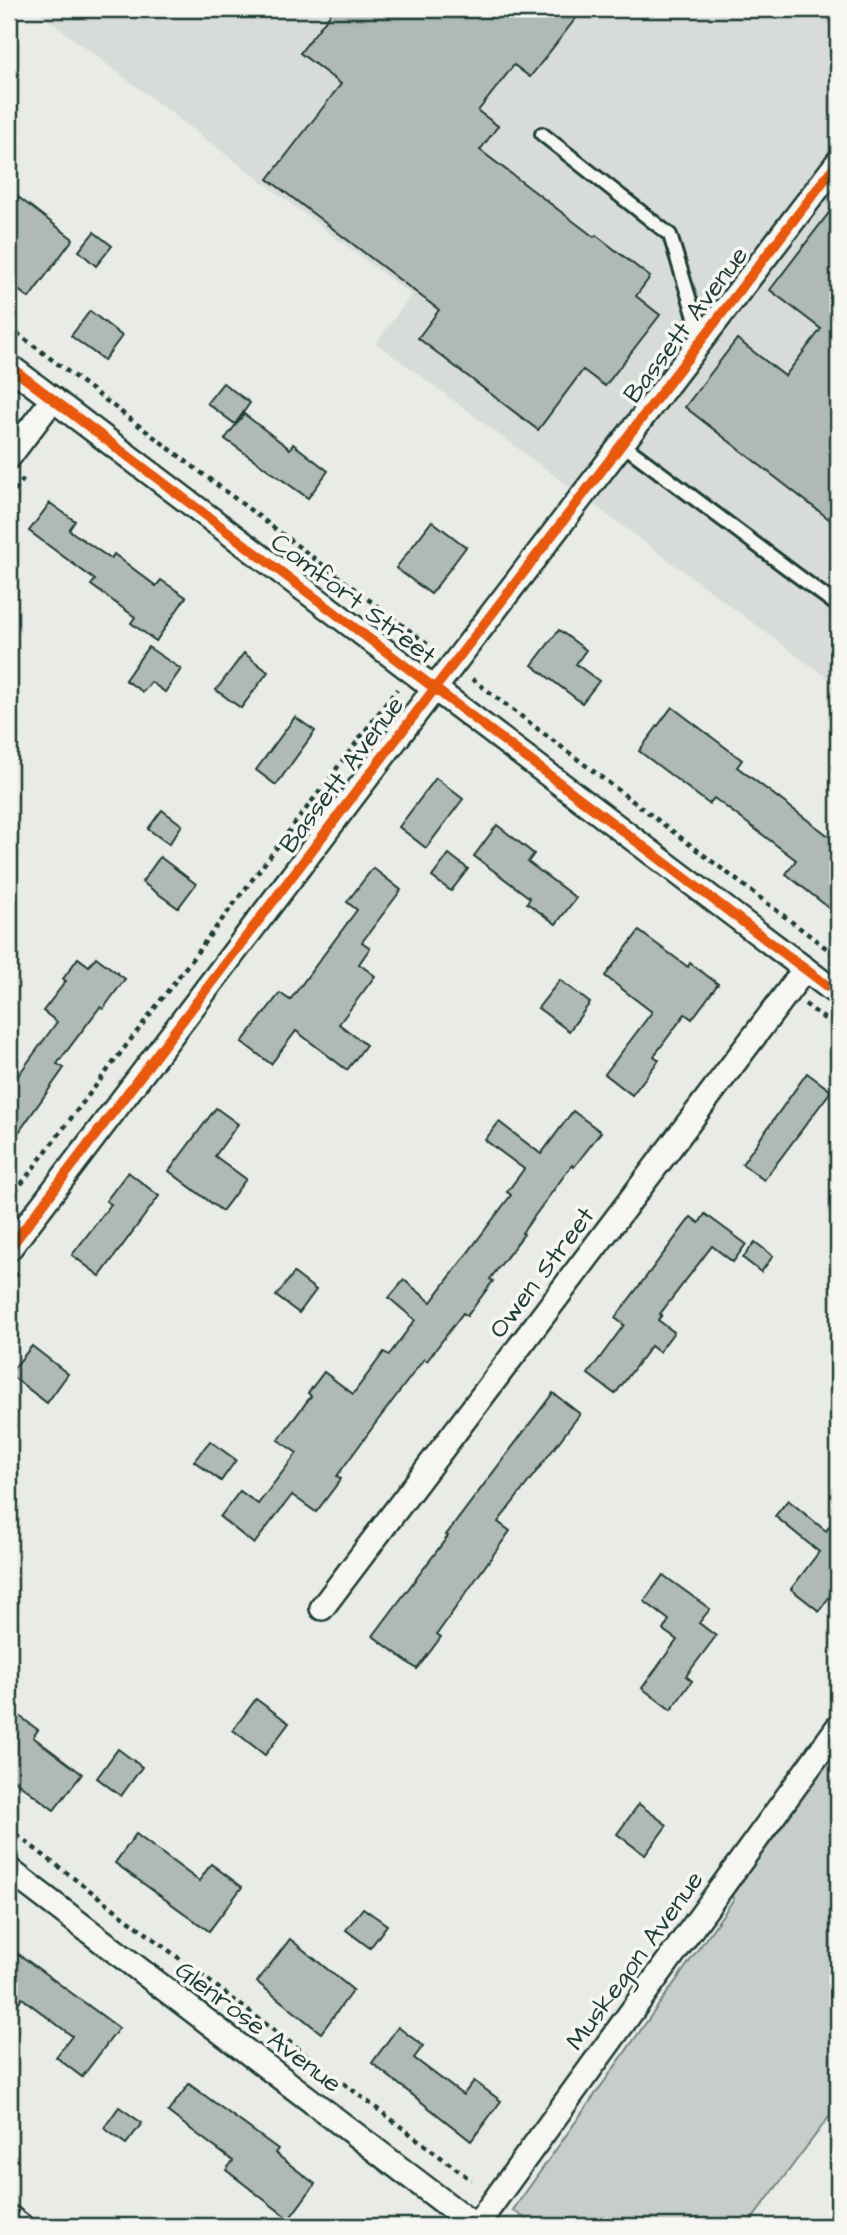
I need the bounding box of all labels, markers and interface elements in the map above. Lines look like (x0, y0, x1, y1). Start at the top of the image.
street label: Bassett Avenue (615, 239, 757, 410)
street label: Comfort Street (263, 525, 444, 673)
street label: Bassett Avenue (271, 689, 413, 860)
street label: Owen Street (480, 1199, 603, 1346)
street label: Muskegon Avenue (557, 1864, 714, 2059)
street label: Glenrose Avenue (168, 1952, 349, 2101)

